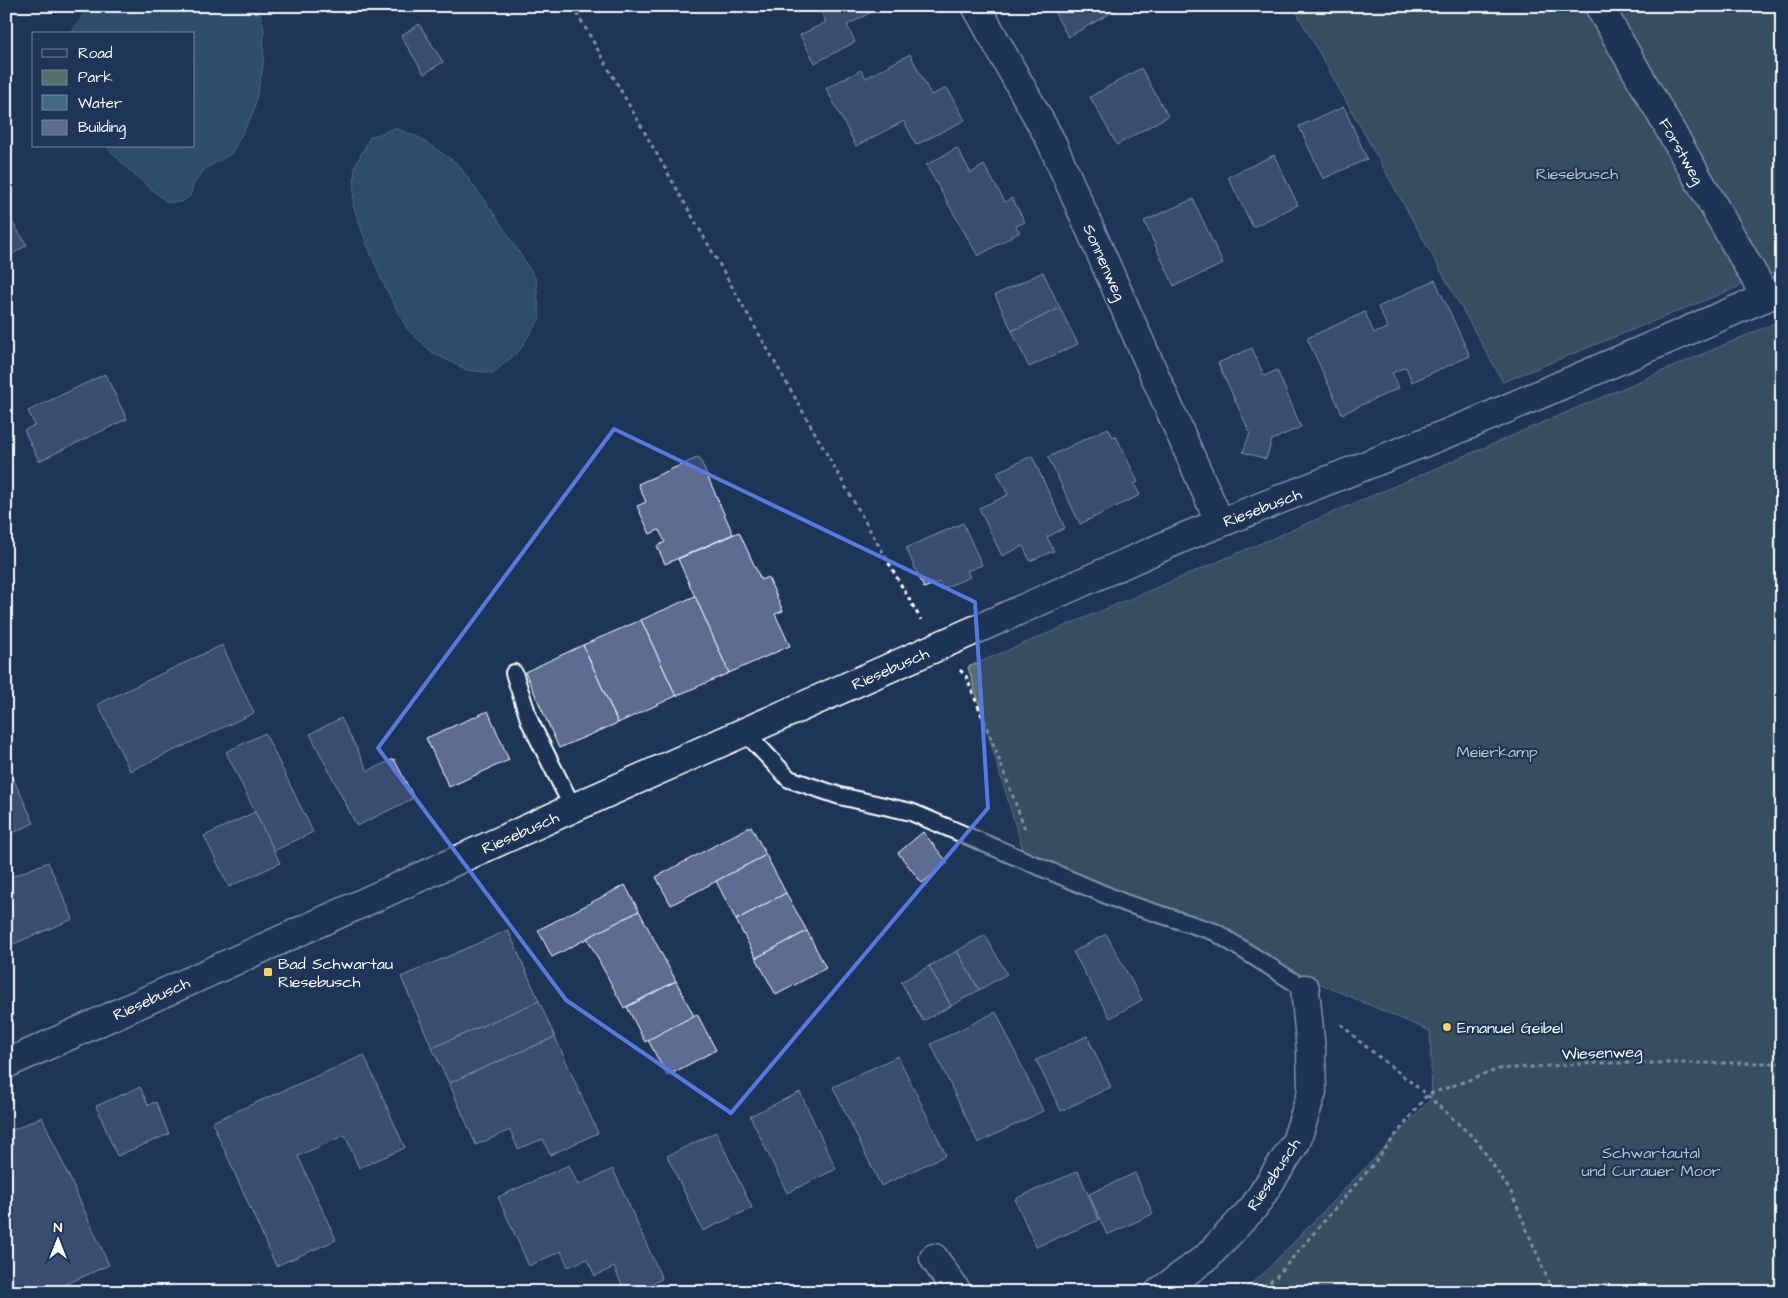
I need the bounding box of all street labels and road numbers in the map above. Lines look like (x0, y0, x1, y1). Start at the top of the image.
street label: Forstweg (1652, 114, 1709, 189)
street label: Sonnenweg (1076, 221, 1131, 305)
street label: Riesebusch (1220, 483, 1305, 533)
street label: Riesebusch (848, 642, 933, 696)
street label: Riesebusch (478, 806, 563, 860)
street label: Riesebusch (109, 972, 193, 1026)
street label: Wiesenweg (1561, 1041, 1643, 1066)
street label: Riesebusch (1242, 1134, 1306, 1215)

